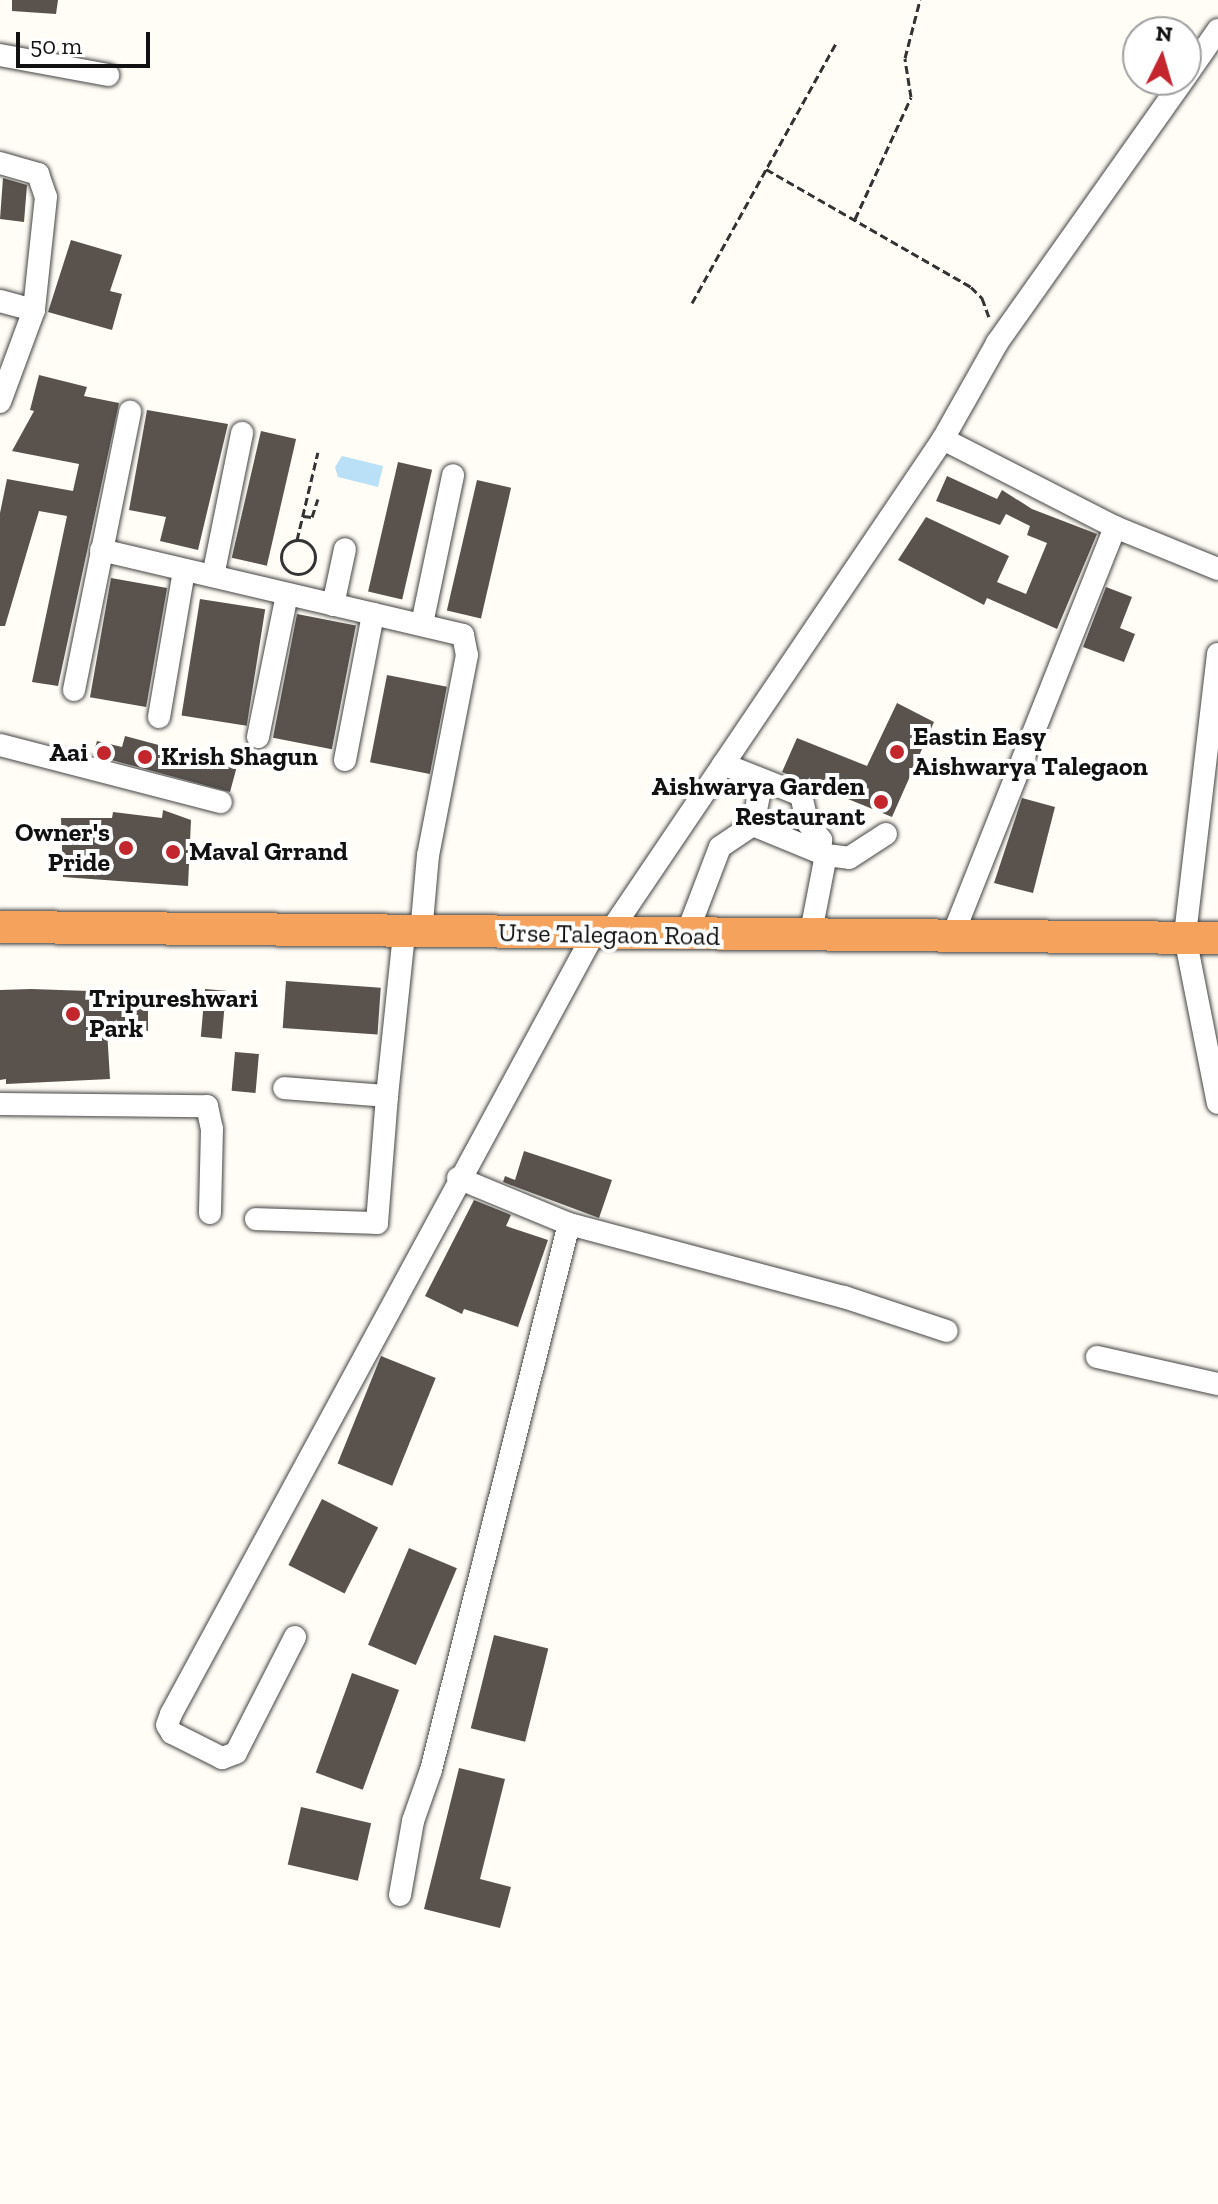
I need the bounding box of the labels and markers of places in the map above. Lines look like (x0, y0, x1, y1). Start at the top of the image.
place label: Eastin Easy Aishwarya Talegaon (913, 721, 1148, 782)
place label: Aai (49, 737, 88, 769)
place label: Krish Shagun (161, 741, 318, 773)
marker: Eastin Easy Aishwarya Talegaon (888, 743, 906, 761)
marker: Aai (95, 744, 113, 762)
marker: Krish Shagun (136, 748, 154, 766)
place label: Aishwarya Garden Restaurant (651, 771, 865, 832)
marker: Aishwarya Garden Restaurant (872, 793, 890, 811)
place label: Owner's Pride (15, 817, 110, 878)
place label: Maval Grrand (189, 836, 348, 868)
marker: Owner's Pride (117, 839, 135, 857)
marker: Maval Grrand (164, 843, 182, 861)
place label: Tripureshwari Park (89, 983, 258, 1044)
marker: Tripureshwari Park (64, 1005, 82, 1023)

